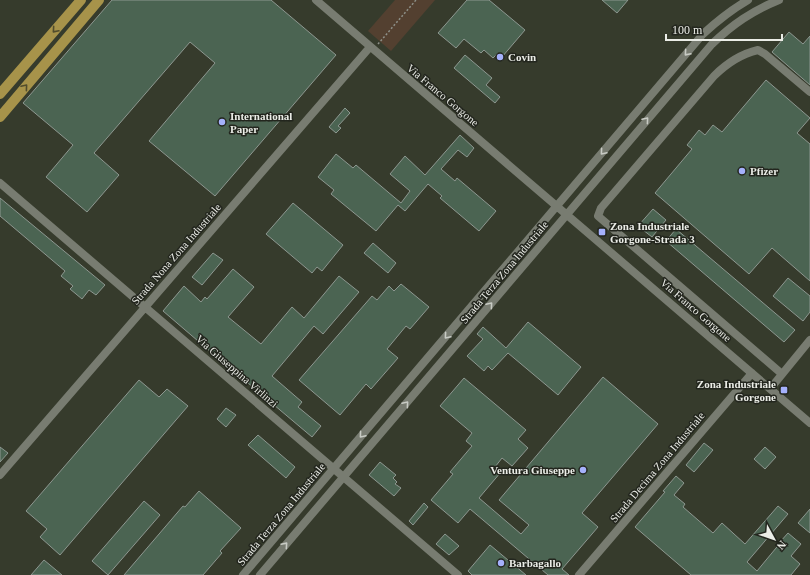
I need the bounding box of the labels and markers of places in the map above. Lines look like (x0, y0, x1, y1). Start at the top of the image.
place label: Covin (508, 51, 536, 63)
marker: Covin (495, 52, 505, 62)
place label: International Paper (230, 110, 292, 135)
marker: International Paper (217, 117, 227, 127)
place label: Pfizer (750, 165, 778, 177)
marker: Pfizer (737, 166, 747, 176)
place label: Zona Industriale Gorgone-Strada 3 (610, 220, 695, 245)
marker: Zona Industriale Gorgone-Strada 3 (597, 227, 607, 237)
place label: Zona Industriale Gorgone (697, 378, 776, 403)
marker: Zona Industriale Gorgone (779, 385, 789, 395)
place label: Ventura Giuseppe (490, 464, 575, 476)
marker: Ventura Giuseppe (578, 465, 588, 475)
place label: Barbagallo (509, 557, 561, 569)
marker: Barbagallo (496, 558, 506, 568)

